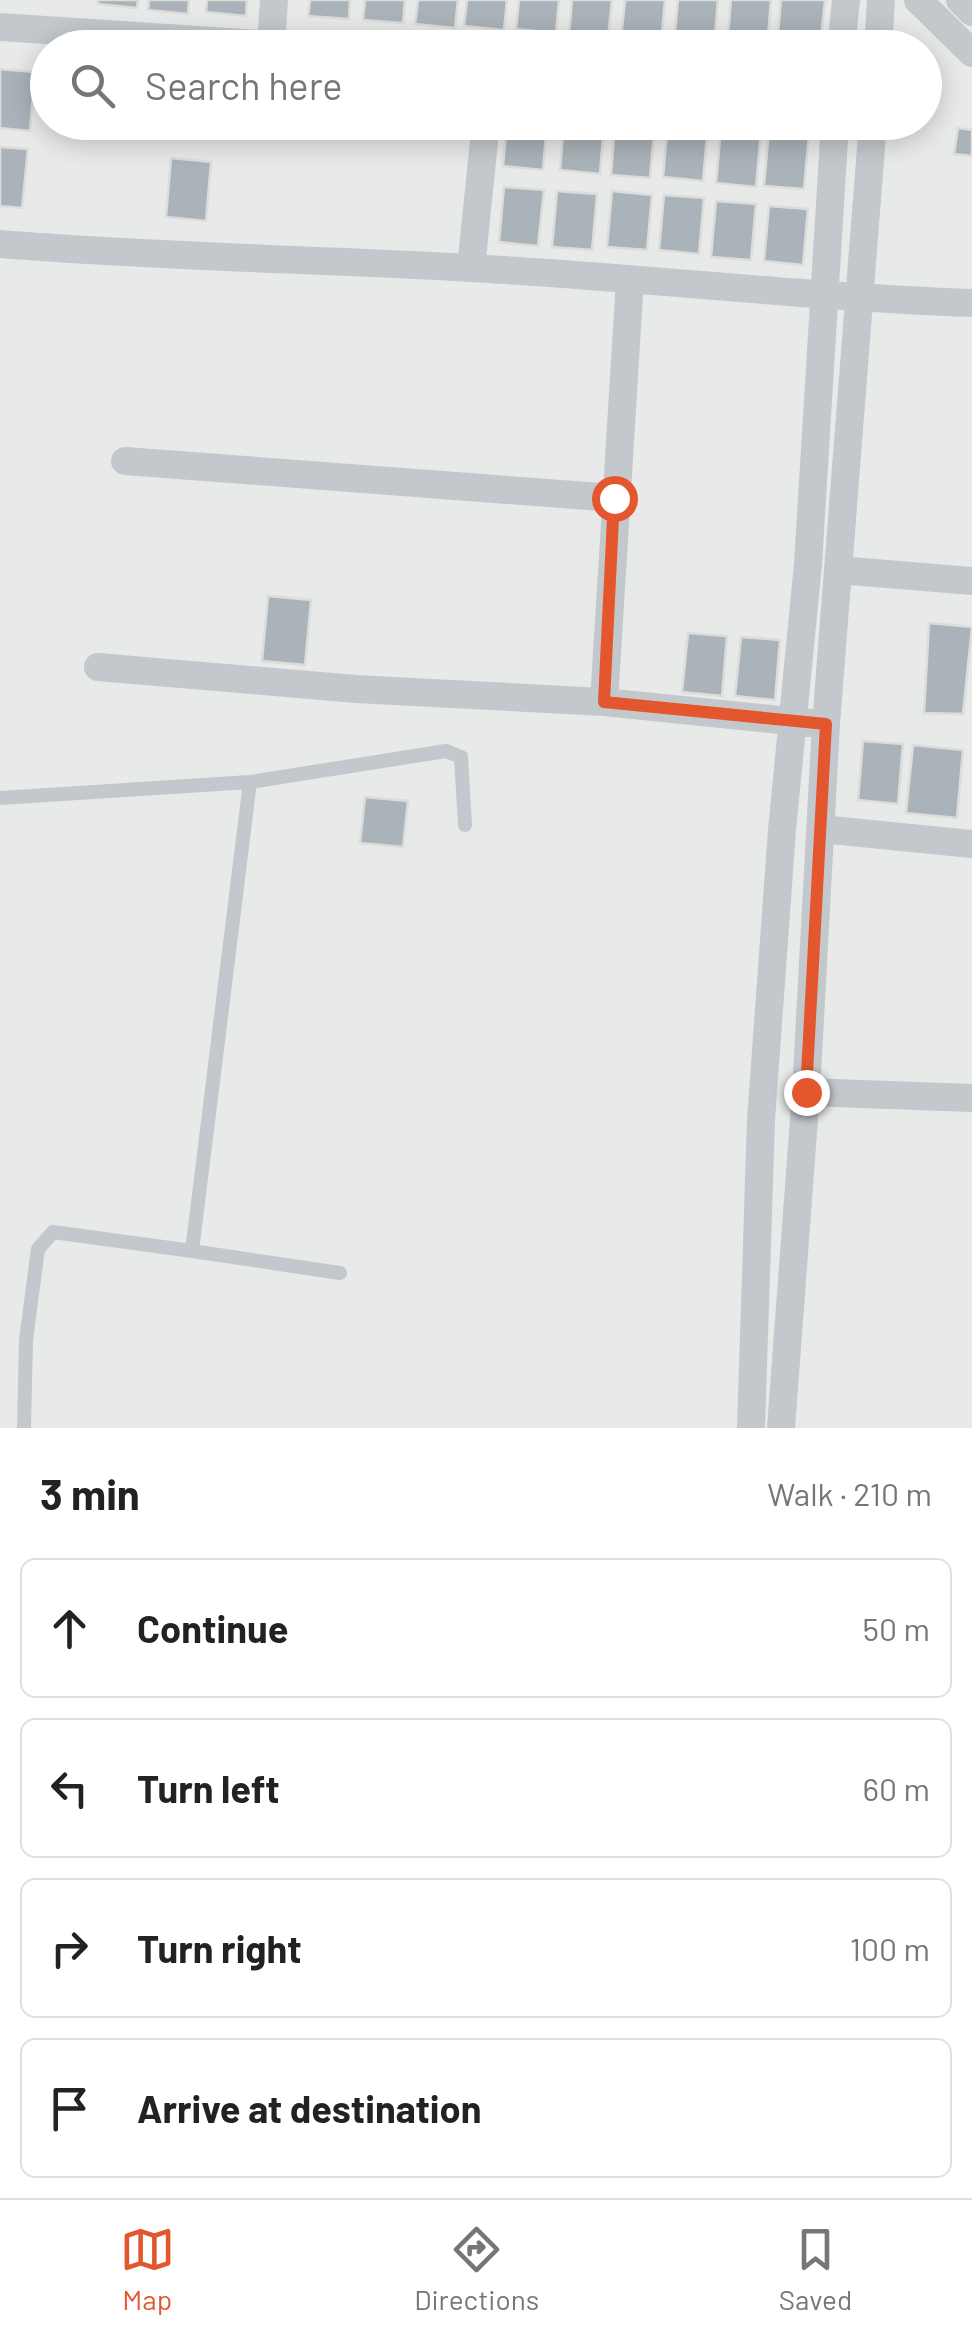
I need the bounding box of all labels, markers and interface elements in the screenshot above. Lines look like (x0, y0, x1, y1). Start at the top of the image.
search box (30, 30, 942, 140)
icon: search (65, 58, 120, 113)
text: Search here (145, 62, 343, 108)
route start (592, 476, 638, 522)
route end (784, 1070, 830, 1116)
text: 3 min (40, 1468, 140, 1518)
text: Walk · 210 m (767, 1474, 932, 1512)
icon: ahead (42, 1601, 97, 1656)
text: Continue (137, 1605, 288, 1651)
text: 50 m (863, 1609, 930, 1647)
icon: left (42, 1761, 97, 1816)
text: Turn left (137, 1765, 280, 1811)
text: 60 m (863, 1769, 930, 1807)
icon: right (42, 1921, 97, 1976)
text: Turn right (137, 1925, 302, 1971)
text: 100 m (850, 1929, 930, 1967)
icon: arrive (42, 2081, 97, 2136)
text: Arrive at destination (137, 2085, 482, 2131)
tab: Map (120, 2222, 175, 2316)
tab: Directions (414, 2222, 539, 2316)
tab: Saved (779, 2222, 852, 2316)

